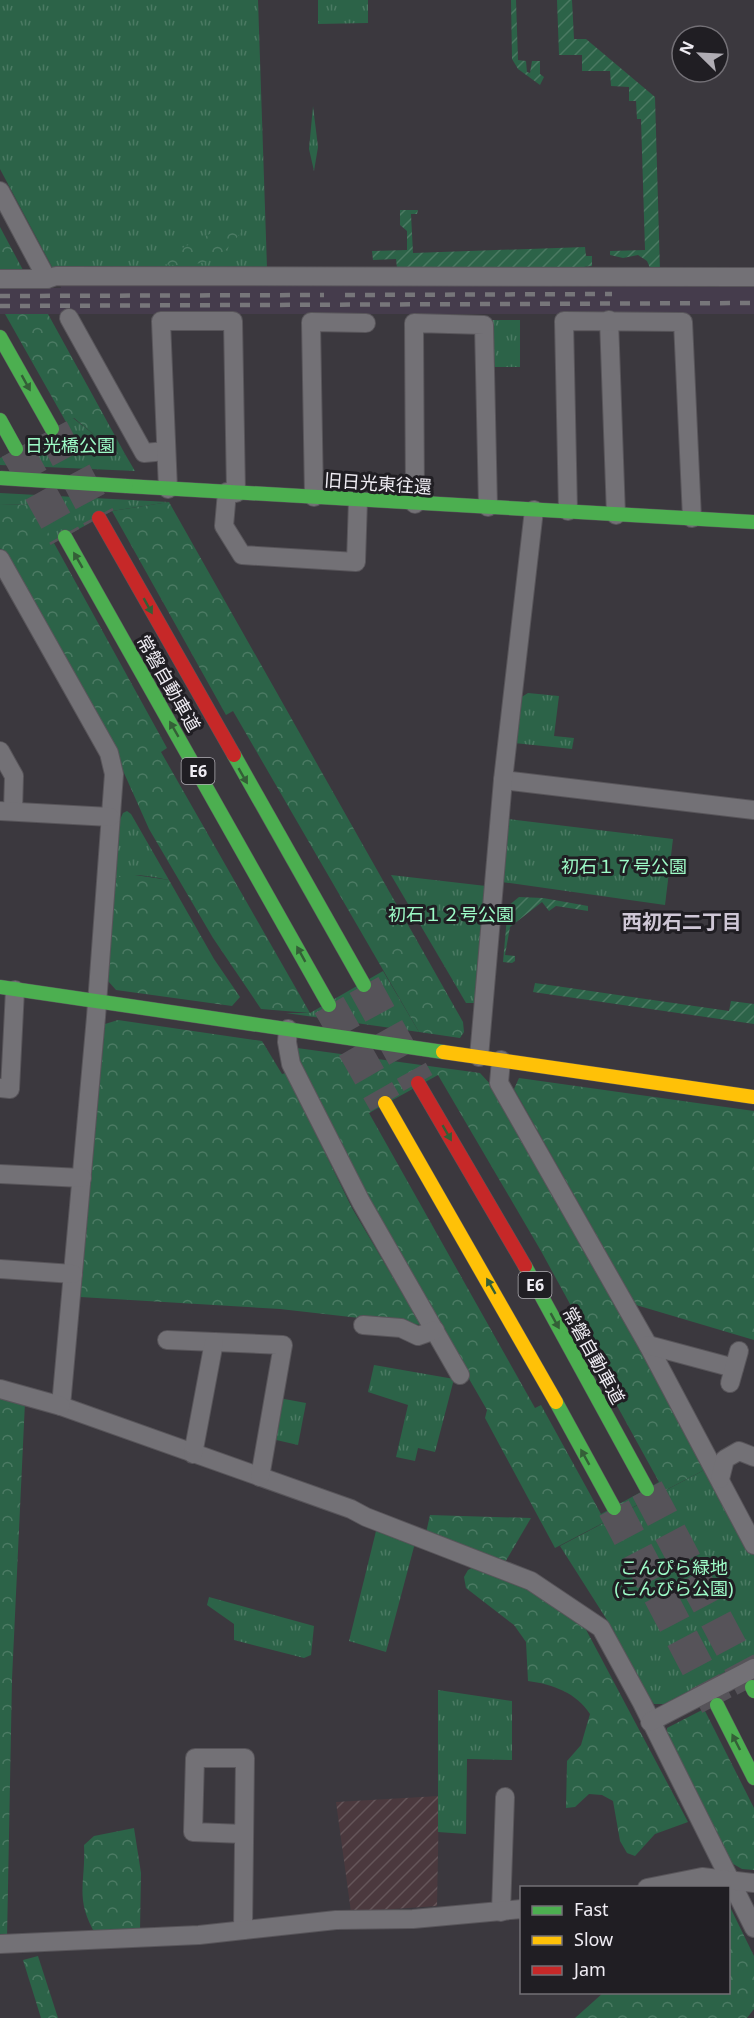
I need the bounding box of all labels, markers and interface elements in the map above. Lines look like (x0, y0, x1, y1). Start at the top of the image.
north arrow (670, 24, 730, 84)
text: N (674, 37, 699, 58)
one-way arrow (21, 375, 31, 392)
park label: 日光橋公園 (25, 433, 115, 457)
street label: 旧日光東往還 (323, 467, 433, 499)
one-way arrow (72, 552, 83, 568)
one-way arrow (143, 597, 153, 614)
street label: 常磐自動車道 (132, 630, 206, 736)
one-way arrow (169, 720, 179, 737)
road number: E6 (182, 758, 214, 784)
one-way arrow (238, 767, 248, 784)
park label: 初石１７号公園 (561, 854, 687, 878)
park label: 初石１２号公園 (388, 902, 514, 926)
district label: 西初石二丁目 (622, 908, 742, 935)
one-way arrow (296, 945, 306, 962)
one-way arrow (442, 1125, 453, 1141)
road number: E6 (518, 1272, 552, 1298)
one-way arrow (486, 1277, 496, 1294)
street label: 常磐自動車道 (557, 1302, 631, 1408)
one-way arrow (550, 1313, 560, 1330)
one-way arrow (580, 1448, 590, 1465)
park label: こんぴら緑地 (こんぴら公園) (615, 1555, 733, 1600)
one-way arrow (731, 1733, 740, 1750)
legend (520, 1886, 730, 1994)
text: Fast (574, 1897, 609, 1921)
text: Slow (574, 1927, 613, 1951)
text: Jam (572, 1957, 606, 1981)

